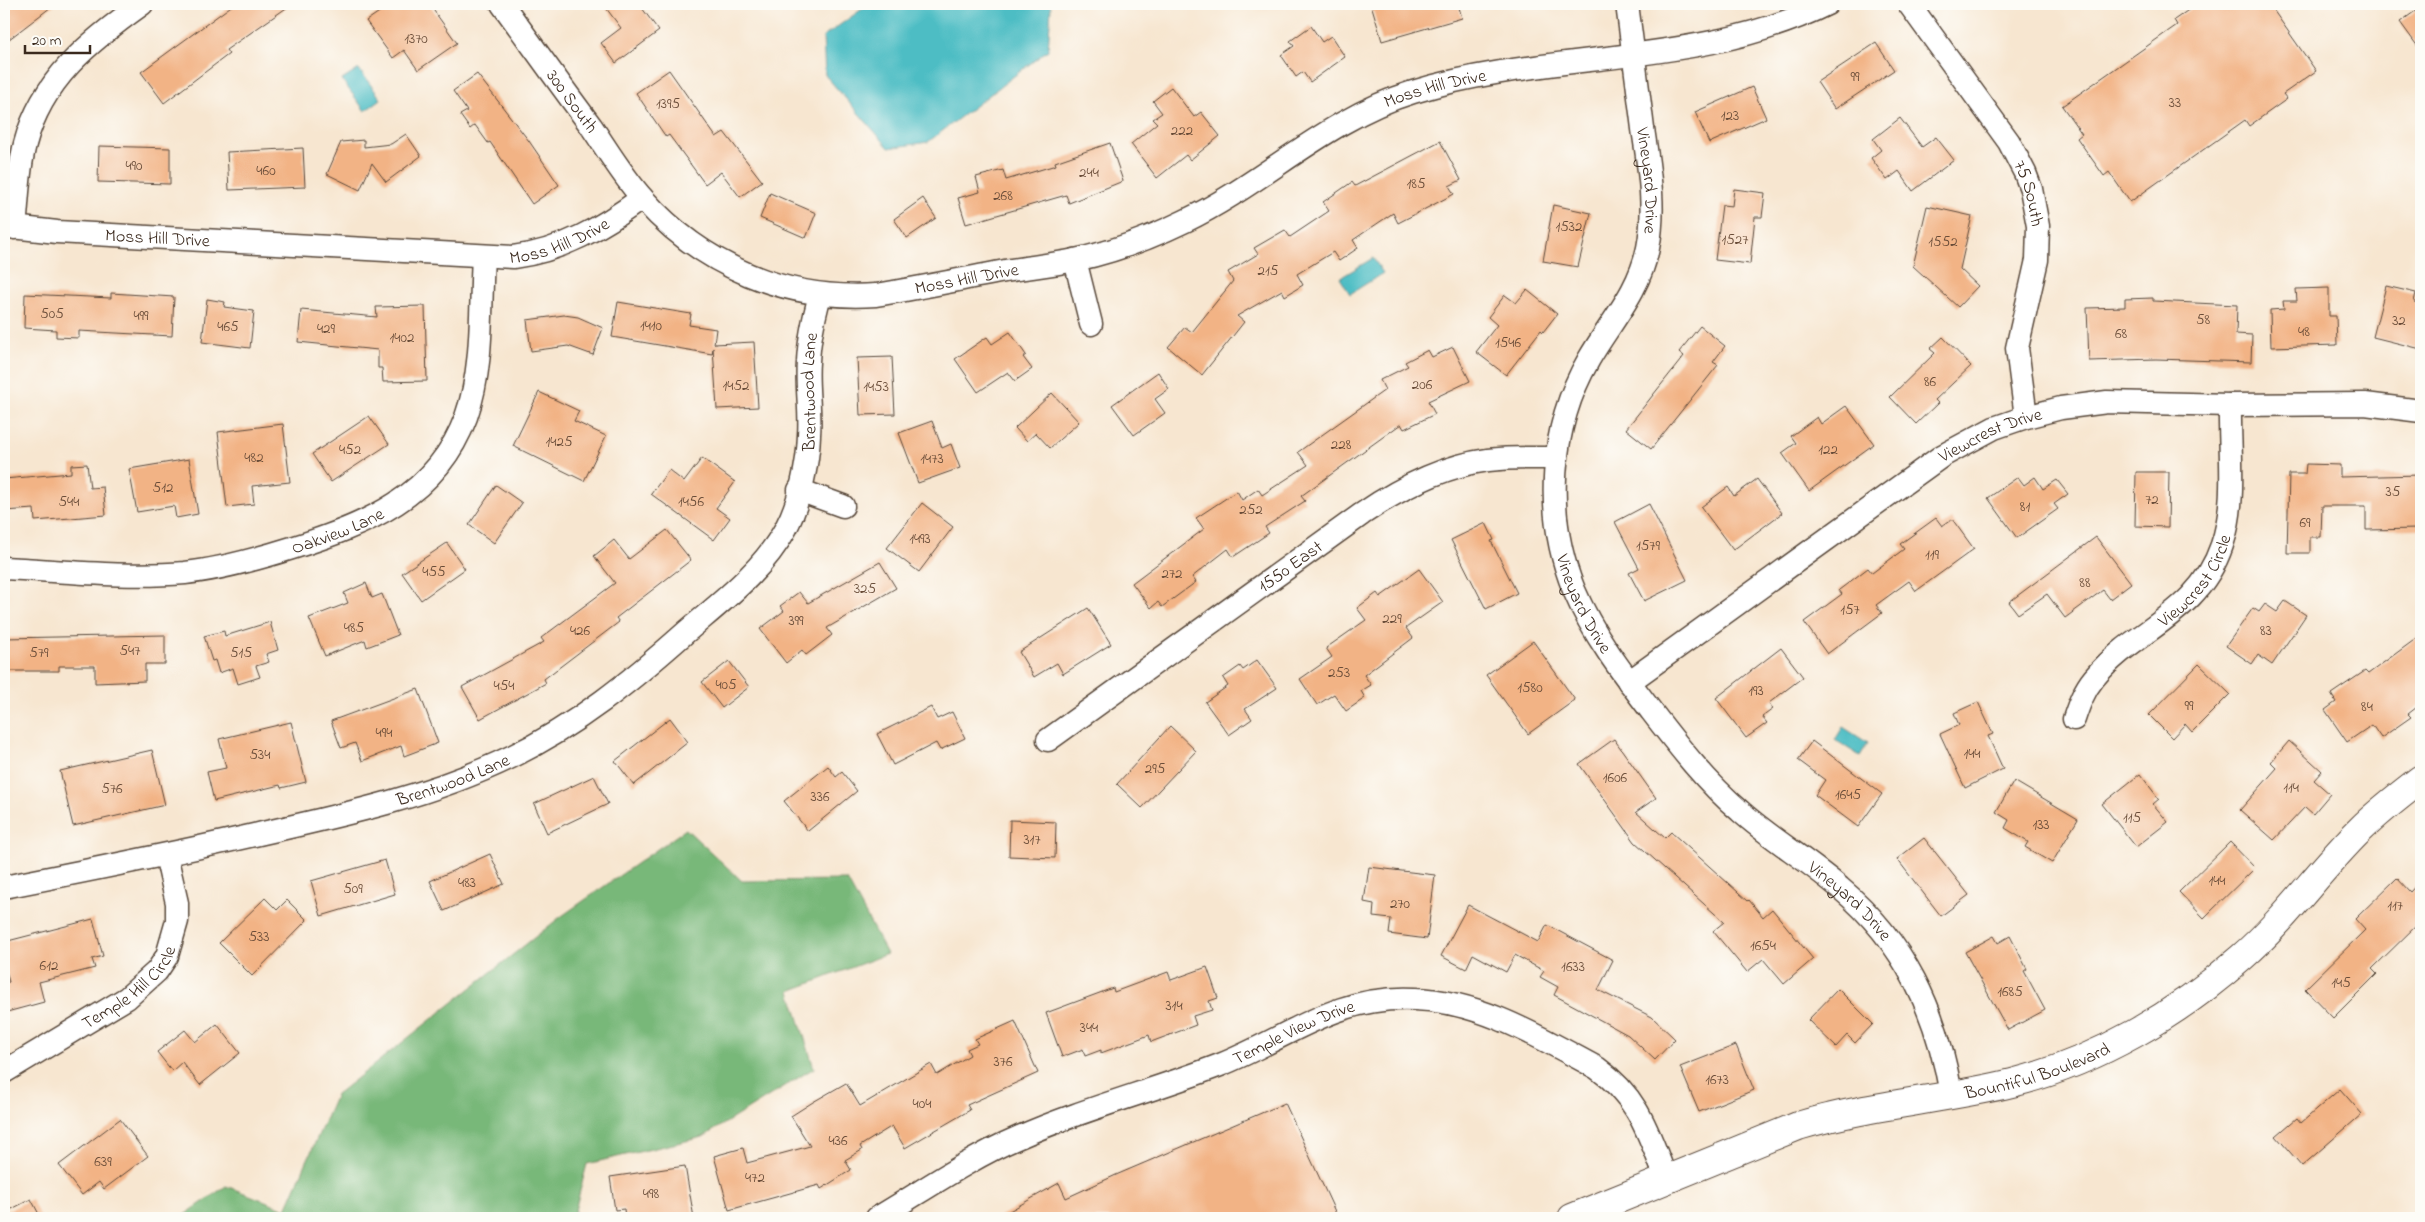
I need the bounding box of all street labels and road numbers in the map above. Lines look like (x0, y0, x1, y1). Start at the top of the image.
street label: Moss Hill Drive (1380, 64, 1489, 116)
street label: 300 South (539, 65, 603, 139)
street label: Vineyard Drive (1628, 125, 1663, 236)
street label: 75 South (2006, 156, 2049, 229)
street label: Moss Hill Drive (508, 212, 616, 272)
street label: Moss Hill Drive (104, 224, 211, 255)
street label: Moss Hill Drive (913, 258, 1021, 303)
street label: Brentwood Lane (796, 330, 826, 454)
street label: Viewcrest Drive (1933, 402, 2046, 471)
street label: Oakview Lane (289, 502, 390, 562)
street label: Viewcrest Circle (2153, 531, 2240, 635)
street label: 1550 East (1253, 535, 1329, 600)
street label: Vineyard Drive (1548, 551, 1617, 660)
street label: Brentwood Lane (393, 748, 516, 815)
street label: Vineyard Drive (1801, 855, 1897, 948)
street label: Temple Hill Circle (77, 943, 184, 1037)
street label: Temple View Drive (1229, 995, 1359, 1073)
street label: Bountiful Boulevard (1962, 1037, 2115, 1108)

